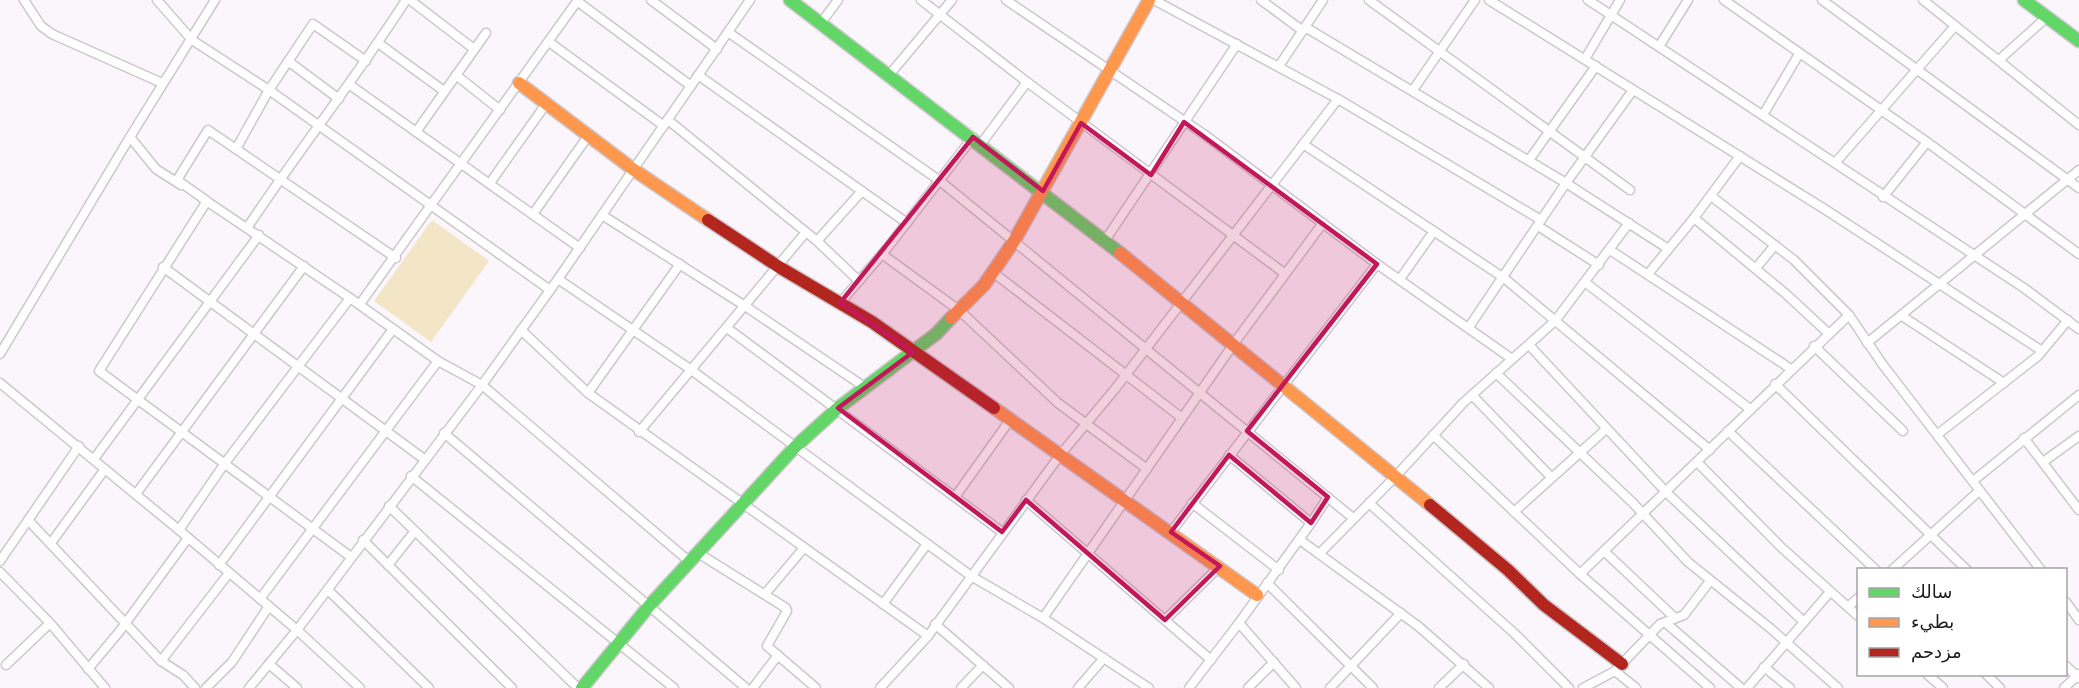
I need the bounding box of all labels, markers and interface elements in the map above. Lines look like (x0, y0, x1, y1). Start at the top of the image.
legend (1857, 568, 2067, 676)
text: سالك (1911, 581, 1952, 602)
text: بطيء (1911, 611, 1954, 633)
text: مزدحم (1911, 641, 1962, 663)

